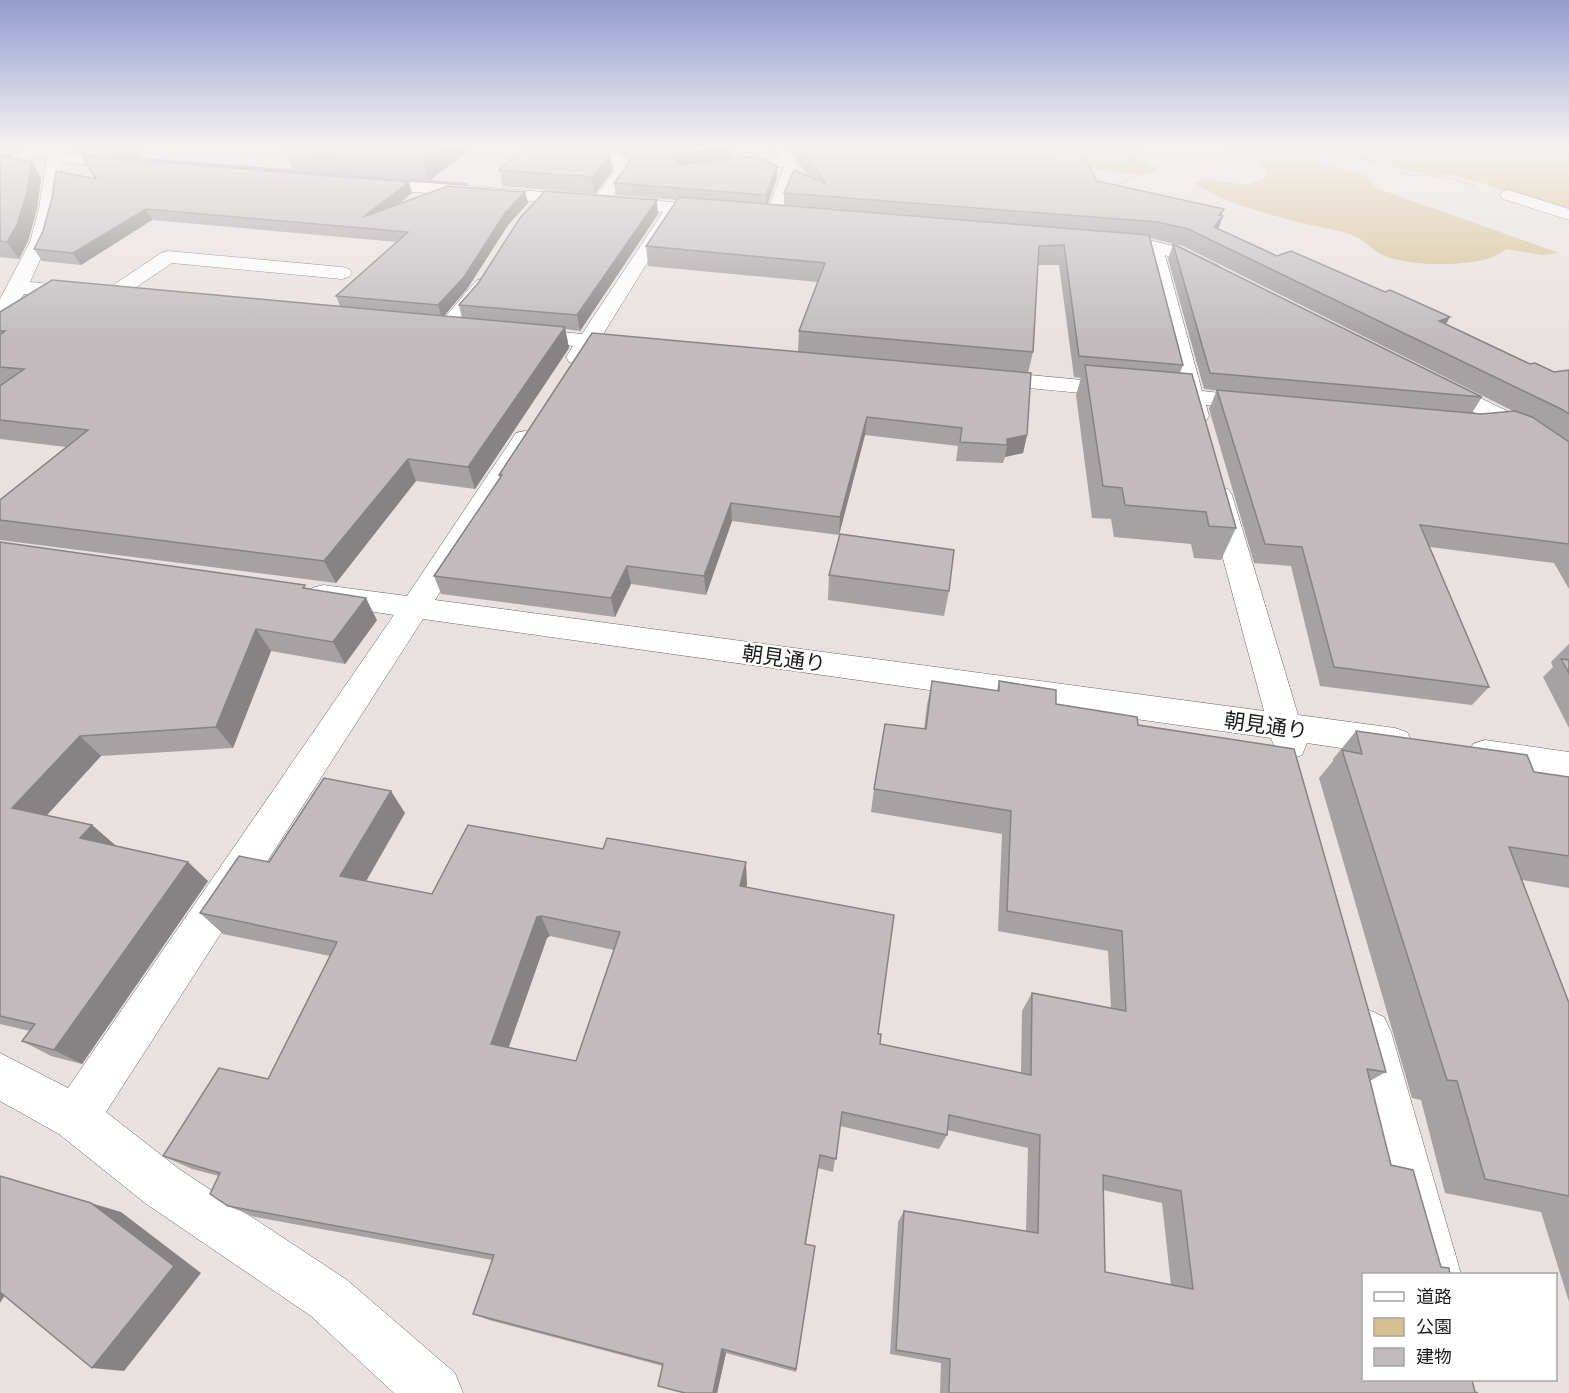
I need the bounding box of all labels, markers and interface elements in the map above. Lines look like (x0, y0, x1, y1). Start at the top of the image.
street label: 朝見通り (740, 638, 828, 678)
street label: 朝見通り (1222, 705, 1310, 745)
legend (1362, 1273, 1557, 1381)
text: 道路 (1416, 1284, 1452, 1308)
text: 公園 (1416, 1314, 1452, 1338)
text: 建物 (1416, 1344, 1452, 1368)

